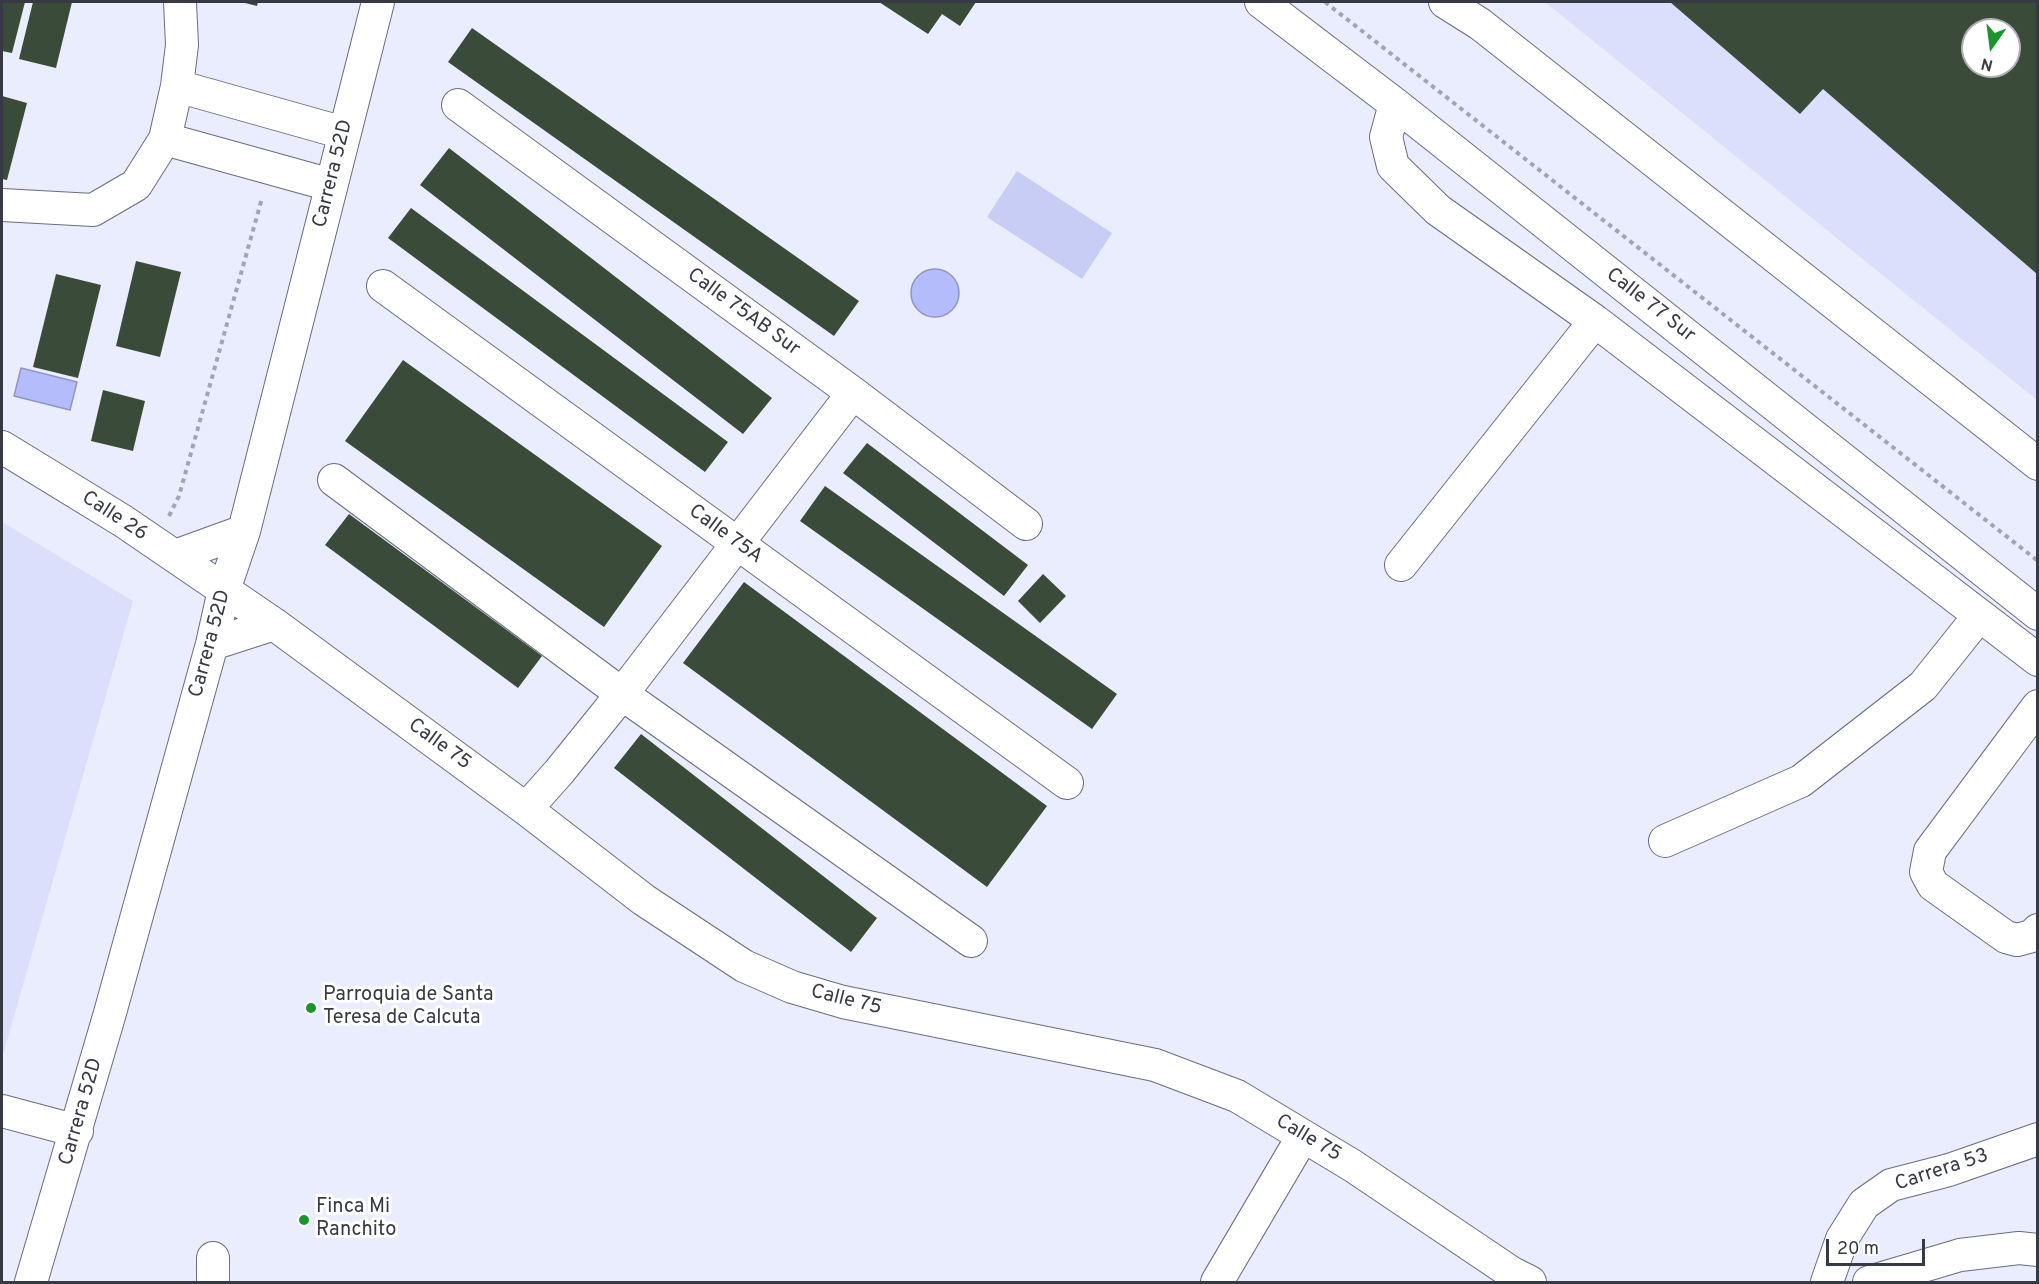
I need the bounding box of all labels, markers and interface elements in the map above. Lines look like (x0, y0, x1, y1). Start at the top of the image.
north arrow (1961, 18, 2021, 78)
text: N (1979, 52, 1995, 75)
street label: Carrera 52D (309, 118, 359, 230)
street label: Calle 75AB Sur (682, 264, 804, 362)
street label: Calle 77 Sur (1601, 264, 1699, 348)
street label: Calle 26 (77, 487, 151, 547)
street label: Calle 75A (683, 500, 767, 570)
street label: Carrera 52D (185, 588, 237, 700)
street label: Calle 75 (403, 714, 475, 776)
street label: Calle 75 (808, 981, 884, 1021)
place label: Parroquia de Santa Teresa de Calcuta (323, 984, 494, 1031)
marker: Parroquia de Santa Teresa de Calcuta (304, 1001, 318, 1015)
street label: Carrera 52D (55, 1056, 109, 1168)
street label: Calle 75 (1271, 1110, 1345, 1168)
street label: Carrera 53 (1892, 1145, 1992, 1197)
place label: Finca Mi Ranchito (316, 1196, 396, 1243)
marker: Finca Mi Ranchito (297, 1213, 311, 1227)
scale bar (1829, 1227, 1928, 1265)
text: 20 m (1837, 1238, 1879, 1261)

